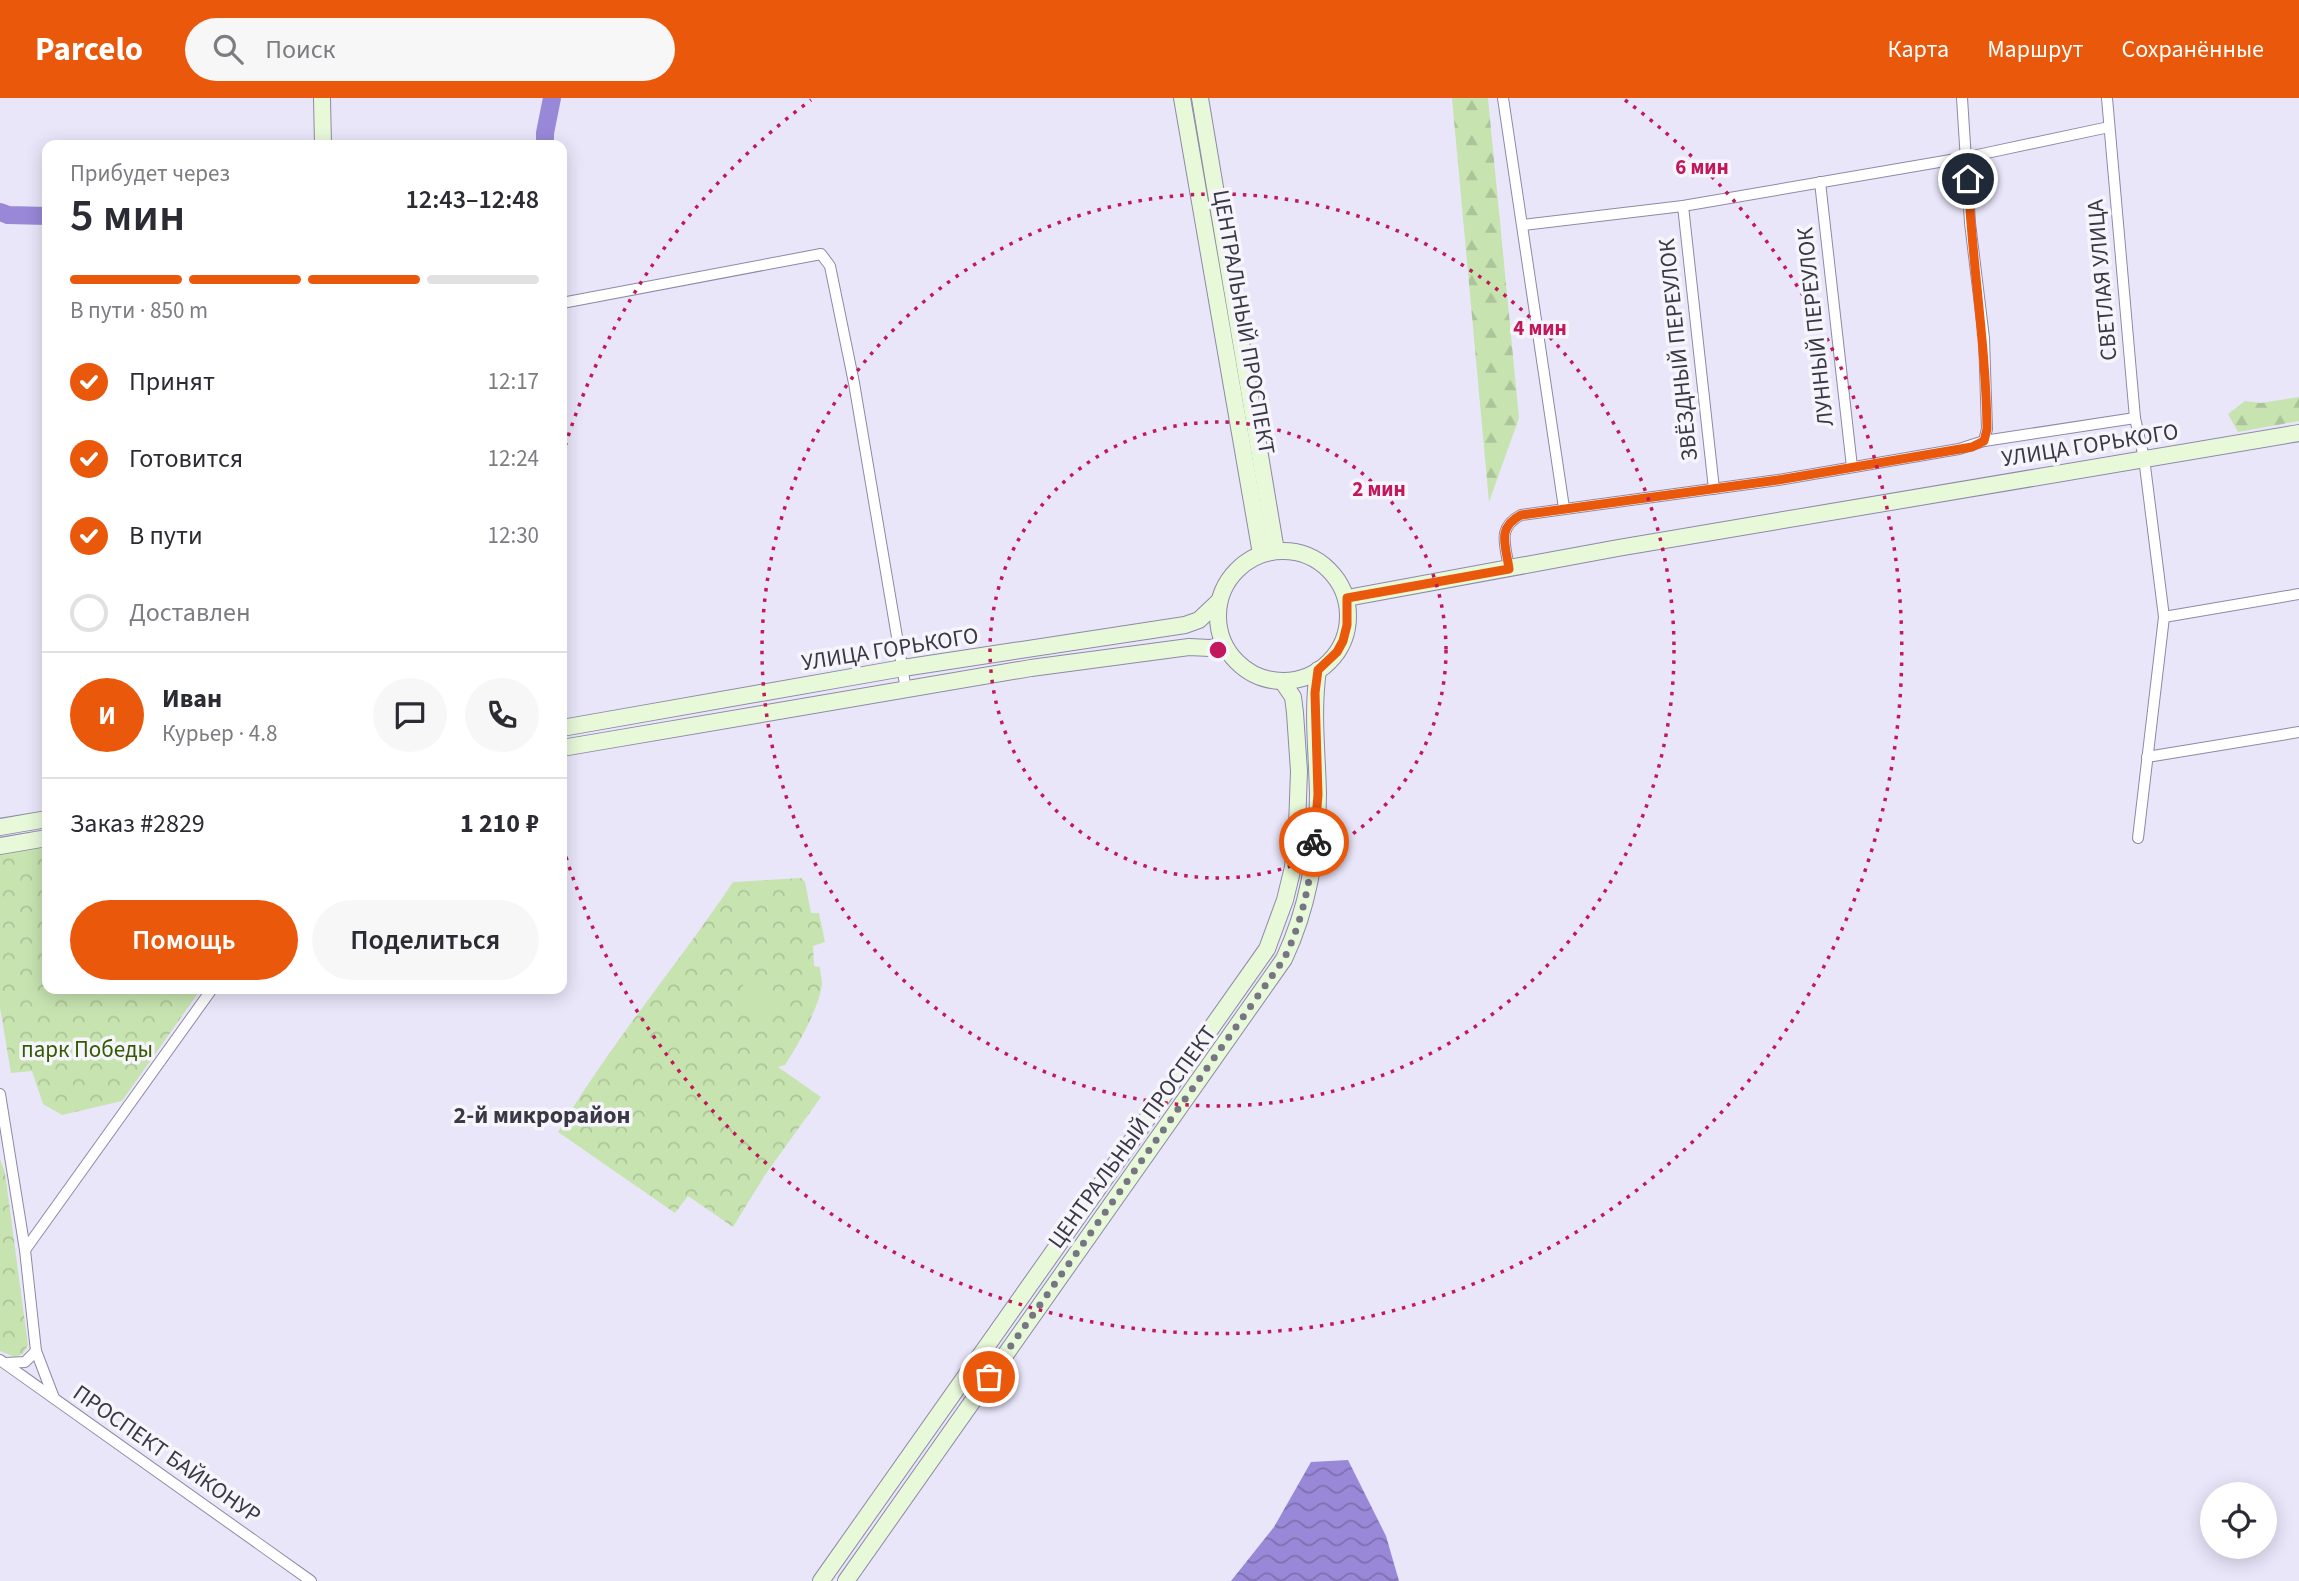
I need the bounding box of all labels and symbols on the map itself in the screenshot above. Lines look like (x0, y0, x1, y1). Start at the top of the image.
pin (1938, 149, 1998, 209)
text: 6 мин (1675, 152, 1729, 182)
street label: ЦЕНТРАЛЬНЫЙ ПРОСПЕКТ (1204, 187, 1284, 457)
street label: СВЕТЛАЯ УЛИЦА (2078, 198, 2125, 362)
street label: ЛУННЫЙ ПЕРЕУЛОК (1788, 225, 1842, 428)
street label: ЗВЁЗДНЫЙ ПЕРЕУЛОК (1650, 237, 1706, 463)
text: 4 мин (1513, 313, 1567, 343)
street label: УЛИЦА ГОРЬКОГО (1999, 415, 2181, 475)
text: 2 мин (1352, 474, 1406, 504)
street label: УЛИЦА ГОРЬКОГО (799, 619, 981, 679)
centre of rings (1206, 638, 1230, 662)
courier (1279, 807, 1349, 877)
street label: ЦЕНТРАЛЬНЫЙ ПРОСПЕКТ (1040, 1019, 1224, 1255)
park label: парк Победы (21, 1033, 153, 1066)
district label: 2-й микрорайон (454, 1098, 630, 1133)
pin (959, 1347, 1019, 1407)
street label: ПРОСПЕКТ БАЙКОНУР (66, 1377, 268, 1531)

